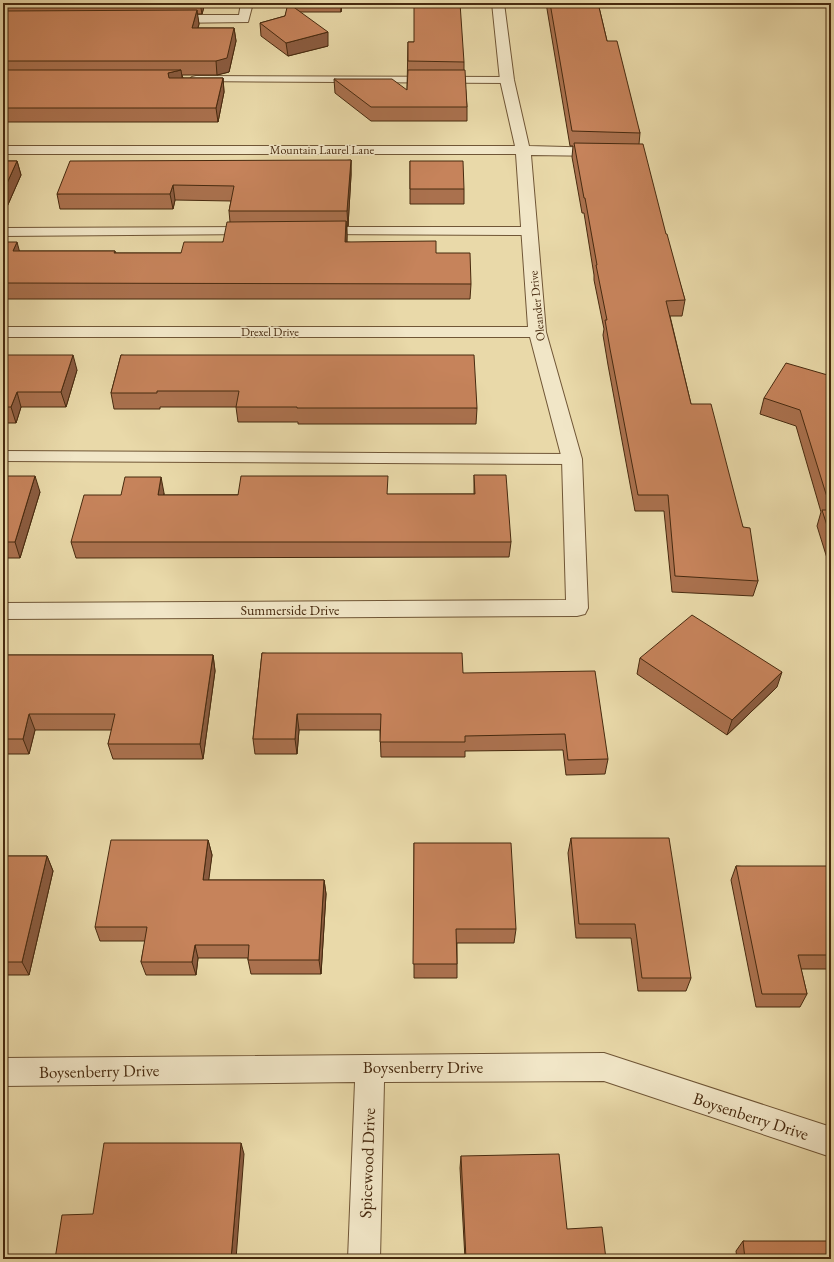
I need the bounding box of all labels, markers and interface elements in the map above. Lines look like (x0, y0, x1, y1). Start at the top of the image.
street label: Mountain Laurel Lane (270, 142, 374, 158)
street label: Oleander Drive (525, 270, 549, 342)
street label: Drexel Drive (241, 324, 299, 340)
street label: Summerside Drive (240, 601, 340, 619)
street label: Boysenberry Drive (363, 1056, 484, 1078)
street label: Boysenberry Drive (39, 1059, 160, 1083)
street label: Boysenberry Drive (690, 1087, 812, 1145)
street label: Spicewood Drive (354, 1107, 380, 1219)

